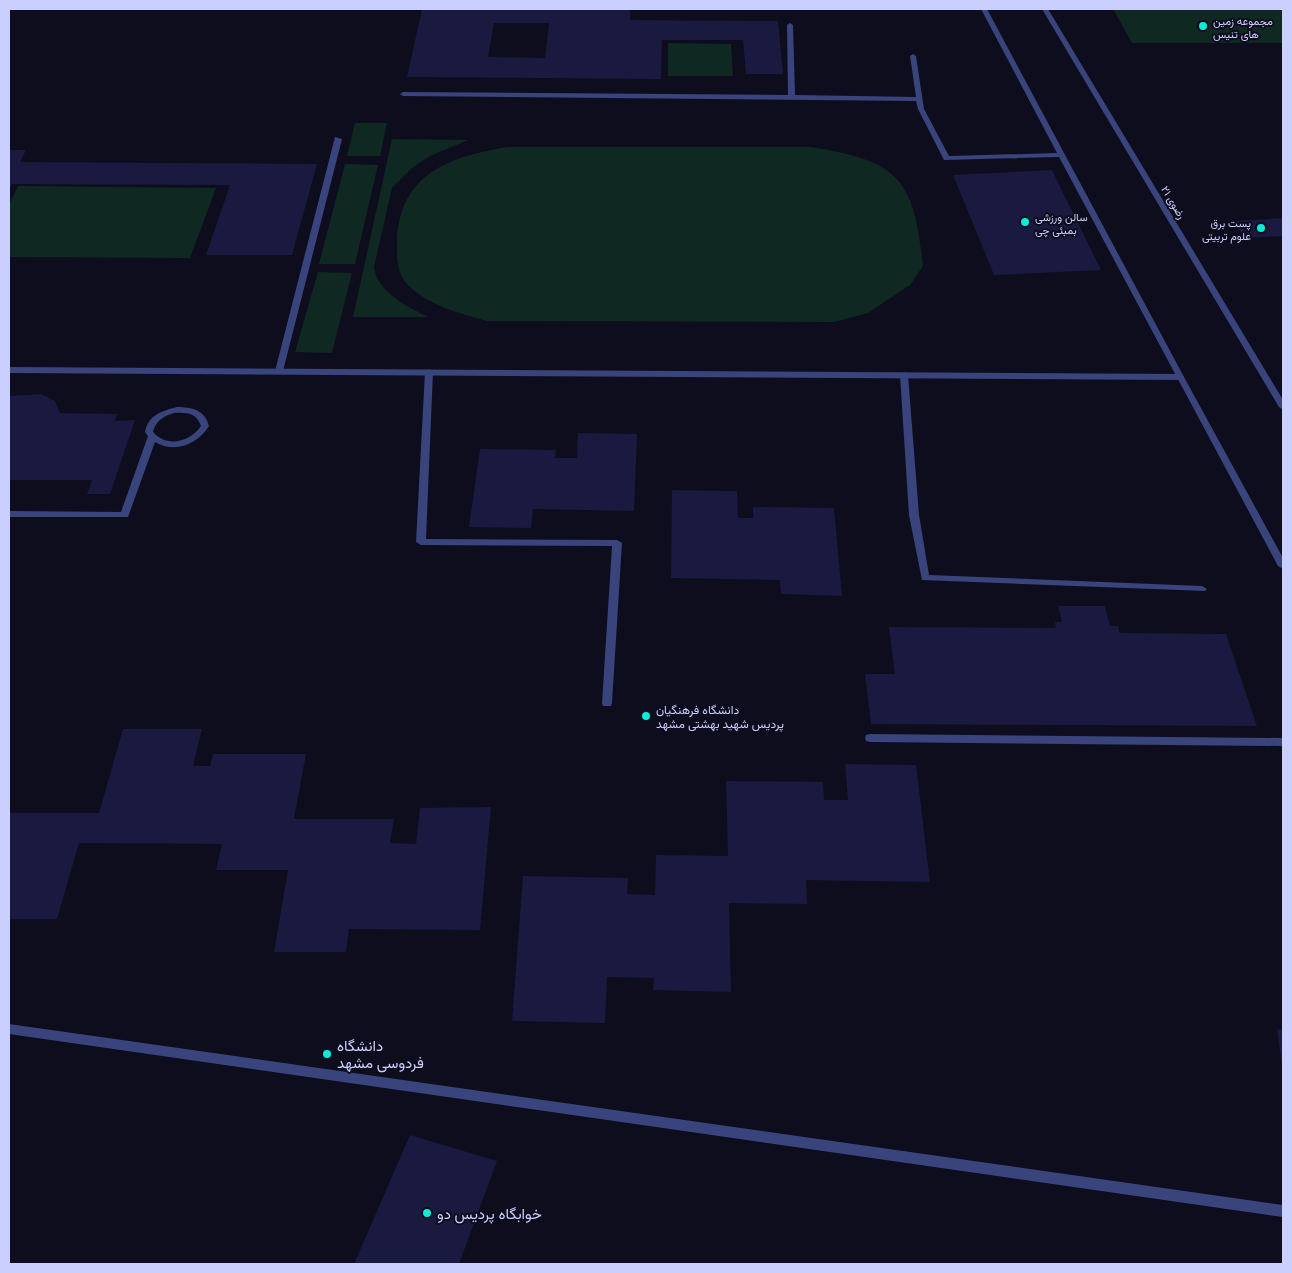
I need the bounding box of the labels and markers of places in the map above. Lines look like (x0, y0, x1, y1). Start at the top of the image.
place label: مجموعه زمین های تنیس (1213, 14, 1273, 41)
marker: مجموعه زمین های تنیس (1197, 20, 1209, 32)
place label: سالن ورزشی بمبئی چی (1035, 210, 1088, 238)
marker: سالن ورزشی بمبئی چی (1019, 216, 1031, 228)
place label: پست برق علوم تربیتی (1202, 216, 1251, 244)
marker: پست برق علوم تربیتی (1255, 222, 1267, 234)
place label: دانشگاه فرهنگیان پردیس شهید بهشتی مشهد (656, 702, 784, 732)
marker: دانشگاه فرهنگیان پردیس شهید بهشتی مشهد (640, 710, 652, 722)
place label: دانشگاه فردوسی مشهد (337, 1036, 424, 1073)
marker: دانشگاه فردوسی مشهد (321, 1048, 333, 1060)
place label: خوابگاه پردیس دو (437, 1204, 542, 1224)
marker: خوابگاه پردیس دو (421, 1207, 433, 1219)

